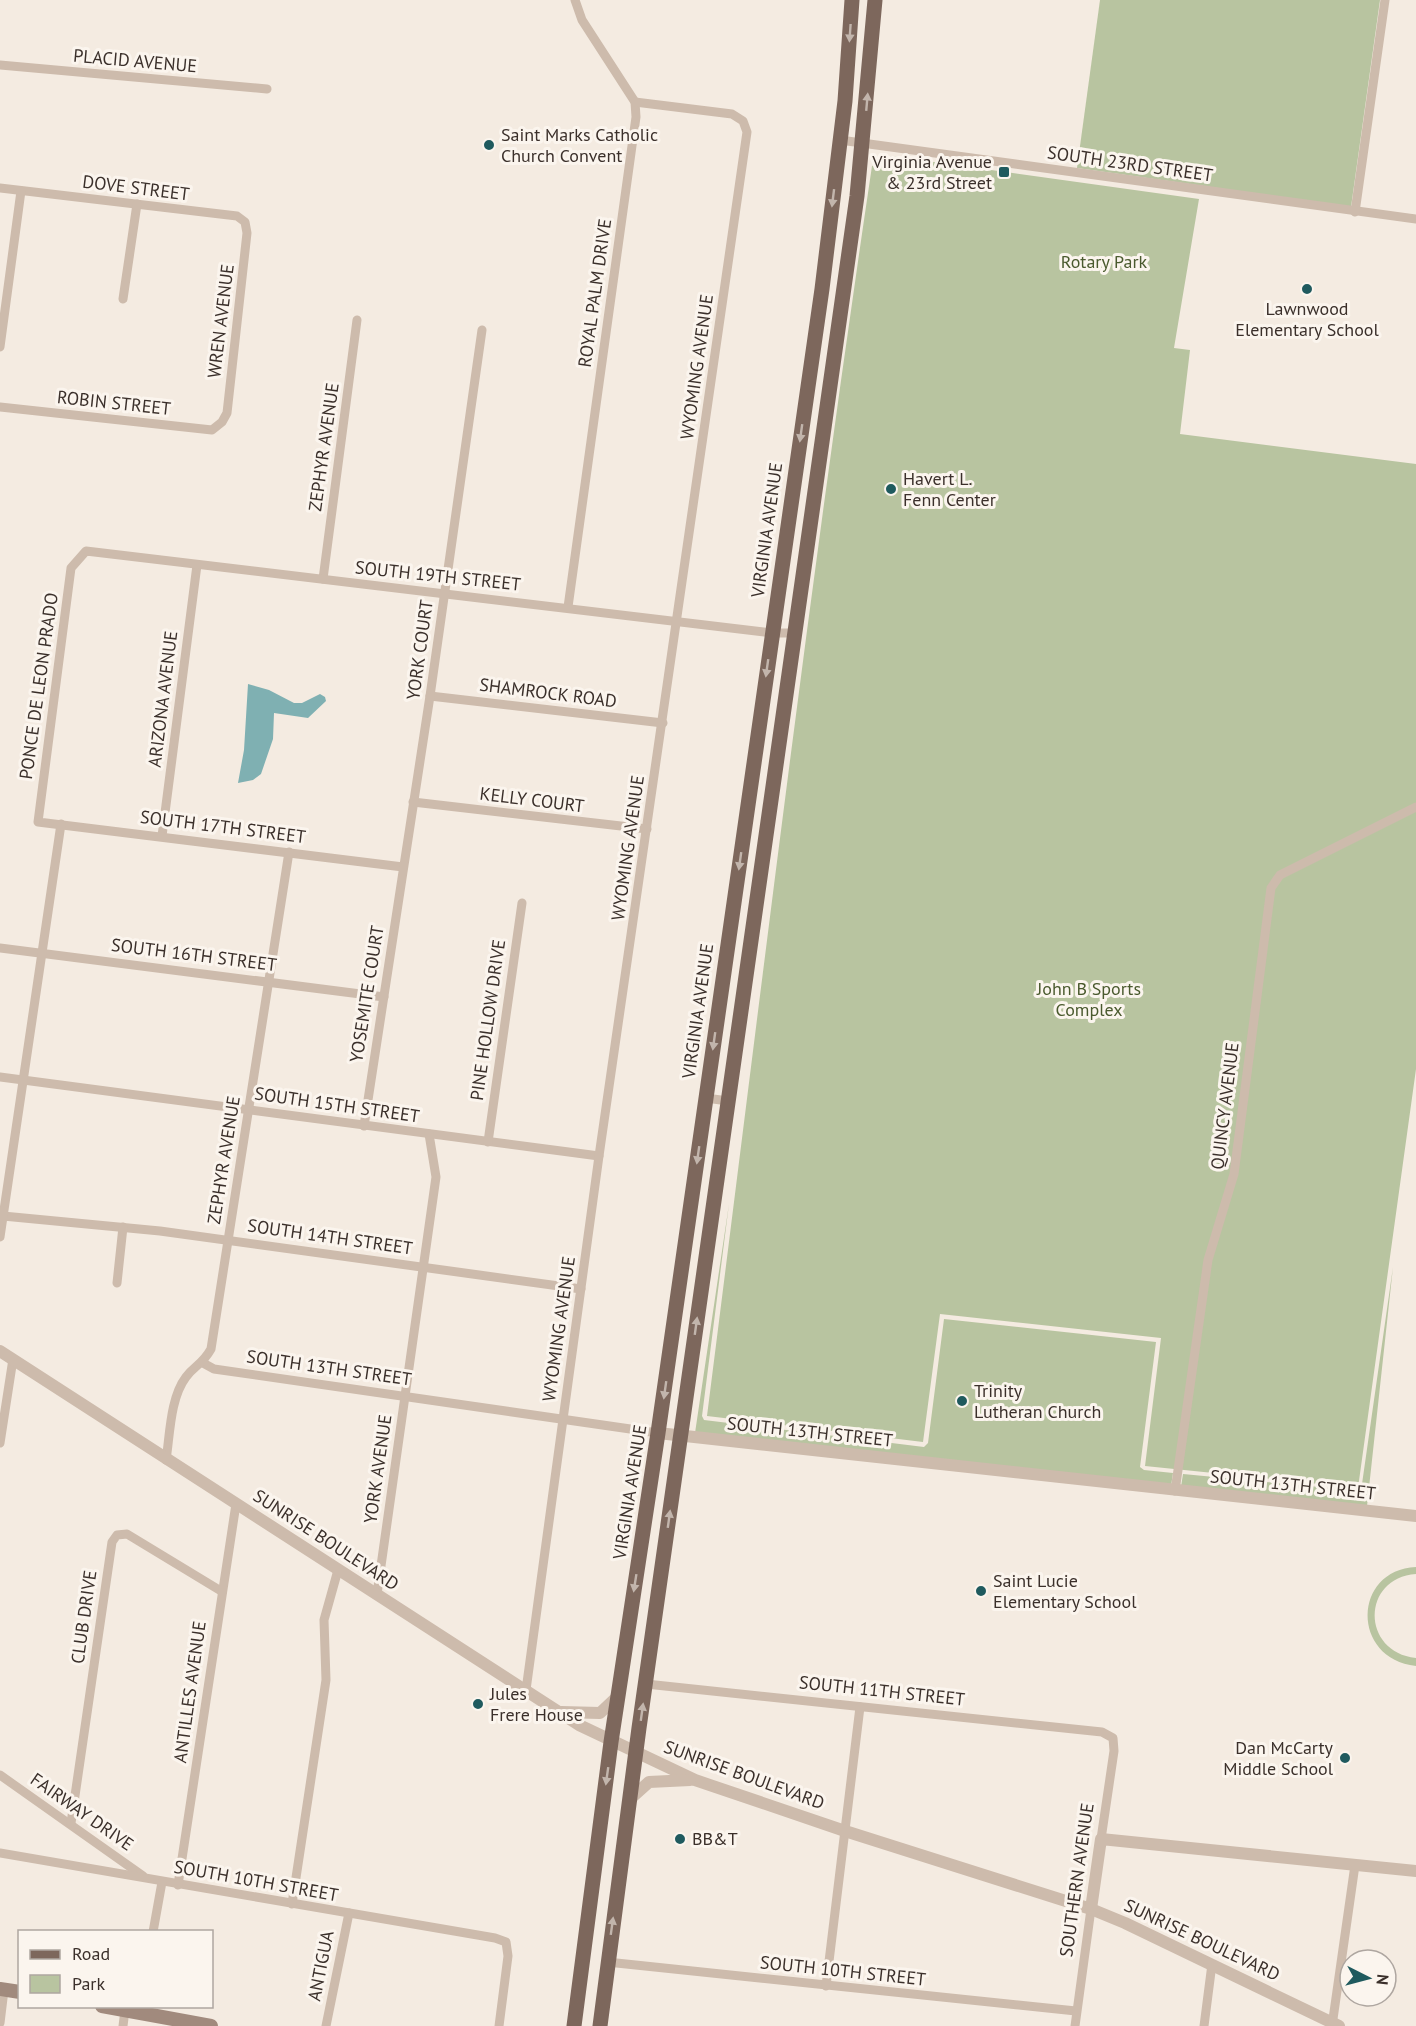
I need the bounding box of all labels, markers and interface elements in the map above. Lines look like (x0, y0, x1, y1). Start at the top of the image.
one-way arrow (846, 24, 855, 43)
street label: PLACID AVENUE (72, 44, 198, 77)
one-way arrow (862, 93, 872, 112)
place label: Saint Marks Catholic Church Convent (501, 123, 658, 167)
marker: Saint Marks Catholic Church Convent (482, 138, 496, 152)
street label: SOUTH 23RD STREET (1046, 140, 1214, 187)
place label: Virginia Avenue & 23rd Street (871, 150, 992, 194)
marker: Virginia Avenue & 23rd Street (997, 165, 1011, 179)
street label: DOVE STREET (81, 170, 191, 205)
one-way arrow (829, 189, 838, 208)
street label: ROYAL PALM DRIVE (573, 217, 616, 369)
park label: Rotary Park (1061, 250, 1148, 273)
street label: WREN AVENUE (202, 263, 239, 379)
marker: Lawnwood Elementary School (1300, 282, 1314, 296)
street label: WYOMING AVENUE (675, 293, 718, 441)
place label: Lawnwood Elementary School (1235, 297, 1379, 341)
street label: ZEPHYR AVENUE (303, 381, 344, 513)
street label: ROBIN STREET (56, 385, 172, 420)
one-way arrow (796, 424, 805, 443)
street label: VIRGINIA AVENUE (746, 461, 787, 600)
place label: Havert L. Fenn Center (903, 467, 996, 511)
marker: Havert L. Fenn Center (884, 482, 898, 496)
street label: SOUTH 19TH STREET (354, 555, 522, 596)
street label: PONCE DE LEON PRADO (14, 591, 63, 781)
street label: YORK COURT (401, 598, 438, 702)
street label: ARIZONA AVENUE (143, 629, 182, 769)
one-way arrow (763, 658, 772, 677)
street label: SHAMROCK ROAD (478, 673, 618, 712)
street label: WYOMING AVENUE (606, 774, 649, 922)
street label: KELLY COURT (478, 782, 586, 817)
street label: SOUTH 17TH STREET (139, 805, 307, 848)
one-way arrow (735, 851, 744, 870)
street label: YOSEMITE COURT (344, 924, 389, 1064)
street label: SOUTH 16TH STREET (110, 933, 278, 976)
street label: PINE HOLLOW DRIVE (465, 938, 510, 1102)
street label: VIRGINIA AVENUE (677, 942, 718, 1081)
park label: John B Sports Complex (1036, 977, 1141, 1021)
one-way arrow (709, 1031, 718, 1050)
street label: QUINCY AVENUE (1205, 1041, 1244, 1171)
street label: SOUTH 15TH STREET (253, 1082, 421, 1127)
street label: ZEPHYR AVENUE (202, 1094, 245, 1226)
one-way arrow (693, 1146, 702, 1165)
street label: SOUTH 14TH STREET (246, 1214, 414, 1259)
street label: WYOMING AVENUE (537, 1255, 580, 1403)
one-way arrow (692, 1317, 701, 1336)
street label: SOUTH 13TH STREET (245, 1345, 413, 1390)
place label: Trinity Lutheran Church (974, 1379, 1101, 1423)
one-way arrow (660, 1381, 669, 1400)
marker: Trinity Lutheran Church (955, 1394, 969, 1408)
street label: SOUTH 13TH STREET (726, 1411, 894, 1452)
street label: YORK AVENUE (358, 1413, 397, 1525)
street label: VIRGINIA AVENUE (607, 1423, 652, 1562)
street label: SOUTH 13TH STREET (1209, 1464, 1377, 1505)
street label: SUNRISE BOULEVARD (249, 1484, 404, 1595)
one-way arrow (665, 1510, 674, 1529)
street label: CLUB DRIVE (66, 1569, 101, 1665)
place label: Saint Lucie Elementary School (993, 1569, 1137, 1613)
one-way arrow (631, 1574, 640, 1593)
marker: Saint Lucie Elementary School (974, 1584, 988, 1598)
street label: ANTILLES AVENUE (168, 1620, 211, 1764)
street label: SOUTH 11TH STREET (798, 1670, 966, 1711)
place label: Jules Frere House (489, 1682, 583, 1726)
marker: Jules Frere House (471, 1697, 485, 1711)
one-way arrow (637, 1703, 646, 1722)
street label: SUNRISE BOULEVARD (661, 1735, 828, 1814)
place label: Dan McCarty Middle School (1223, 1736, 1334, 1780)
marker: Dan McCarty Middle School (1338, 1751, 1352, 1765)
one-way arrow (602, 1766, 611, 1785)
street label: FAIRWAY DRIVE (26, 1768, 138, 1856)
street label: SOUTHERN AVENUE (1054, 1801, 1099, 1959)
place label: BB&T (692, 1827, 738, 1850)
marker: BB&T (673, 1832, 687, 1846)
street label: SOUTH 10TH STREET (172, 1855, 340, 1906)
street label: SUNRISE BOULEVARD (1121, 1893, 1284, 1986)
one-way arrow (608, 1917, 617, 1936)
street label: ANTIGUA (302, 1928, 339, 2003)
legend (18, 1930, 213, 2008)
text: Road (72, 1942, 110, 1965)
north arrow (1338, 1948, 1398, 2008)
street label: SOUTH 10TH STREET (759, 1950, 927, 1991)
text: Park (72, 1972, 105, 1995)
text: N (1372, 1973, 1393, 1986)

